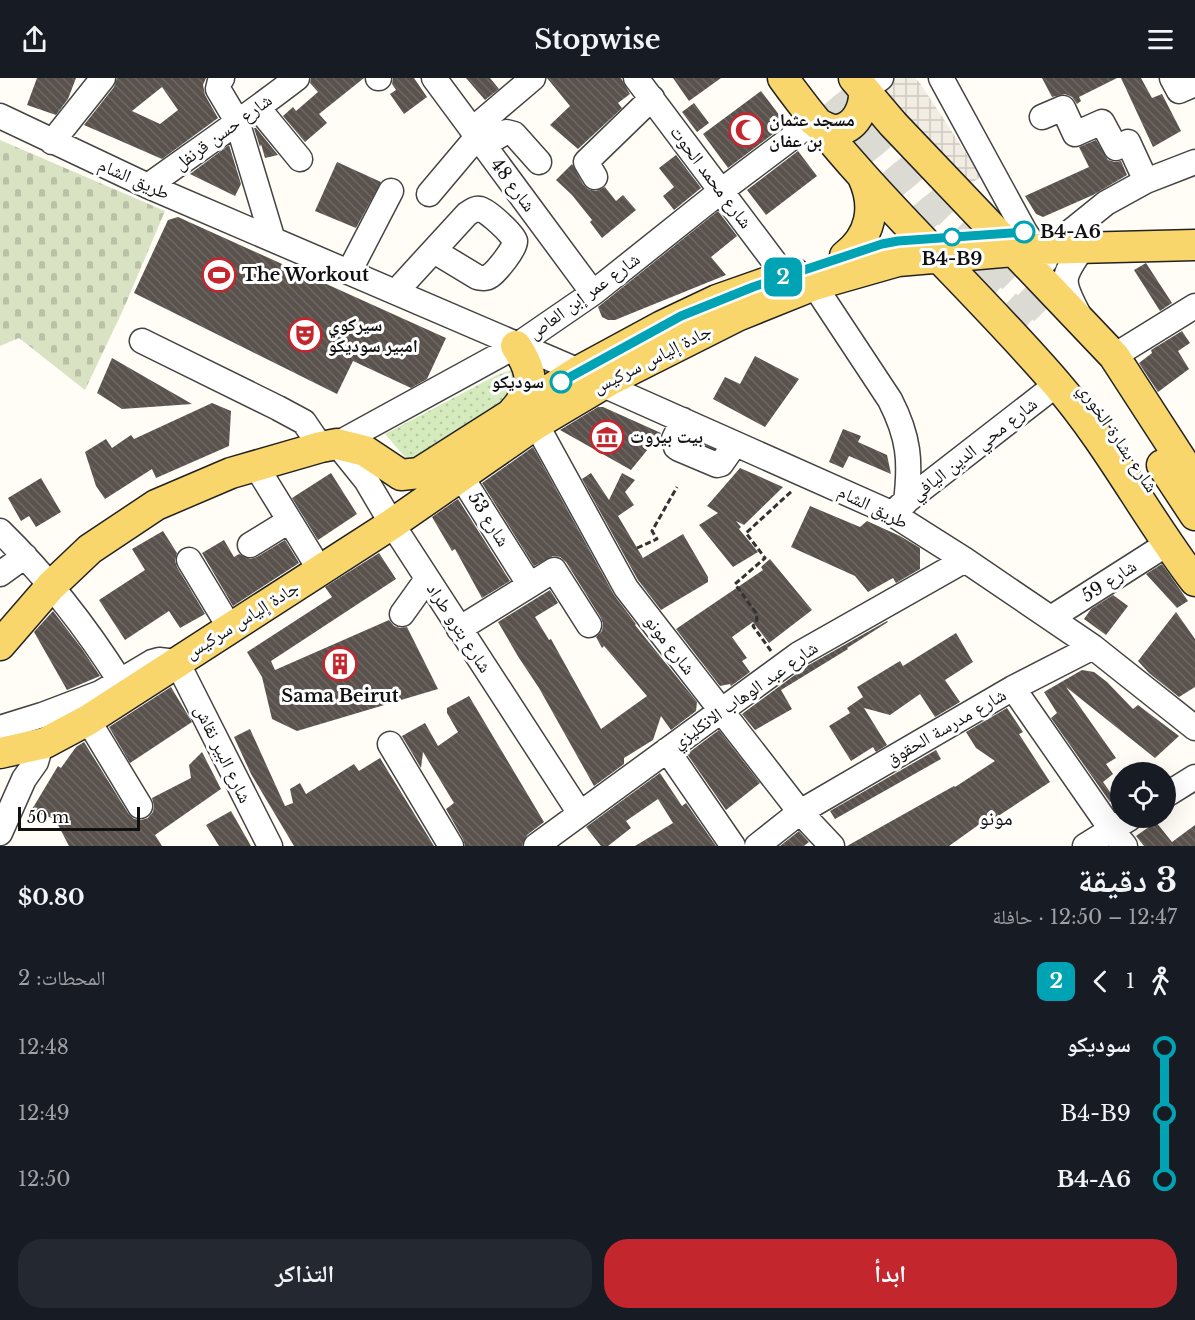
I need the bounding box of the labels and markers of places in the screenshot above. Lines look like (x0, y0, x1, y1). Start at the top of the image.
place label: مسجد عثمان بن عفان (769, 109, 855, 152)
mosque icon: مسجد عثمان بن عفان (728, 112, 764, 148)
marker: B4-A6 (1013, 221, 1035, 243)
place label: B4-A6 (1040, 221, 1101, 243)
marker: B4-B9 (943, 228, 961, 246)
place label: B4-B9 (922, 248, 982, 270)
sports icon: The Workout (201, 257, 237, 293)
place label: The Workout (242, 264, 369, 286)
place label: سيركوي امبير سوديكو (328, 314, 418, 357)
theatre icon: سيركوي امبير سوديكو (287, 317, 323, 353)
place label: سوديكو (491, 371, 544, 393)
marker: سوديكو (550, 371, 572, 393)
museum icon: بيت بيروت (589, 419, 625, 455)
place label: بيت بيروت (630, 426, 703, 448)
building icon: Sama Beirut (322, 646, 358, 682)
place label: Sama Beirut (281, 685, 399, 707)

